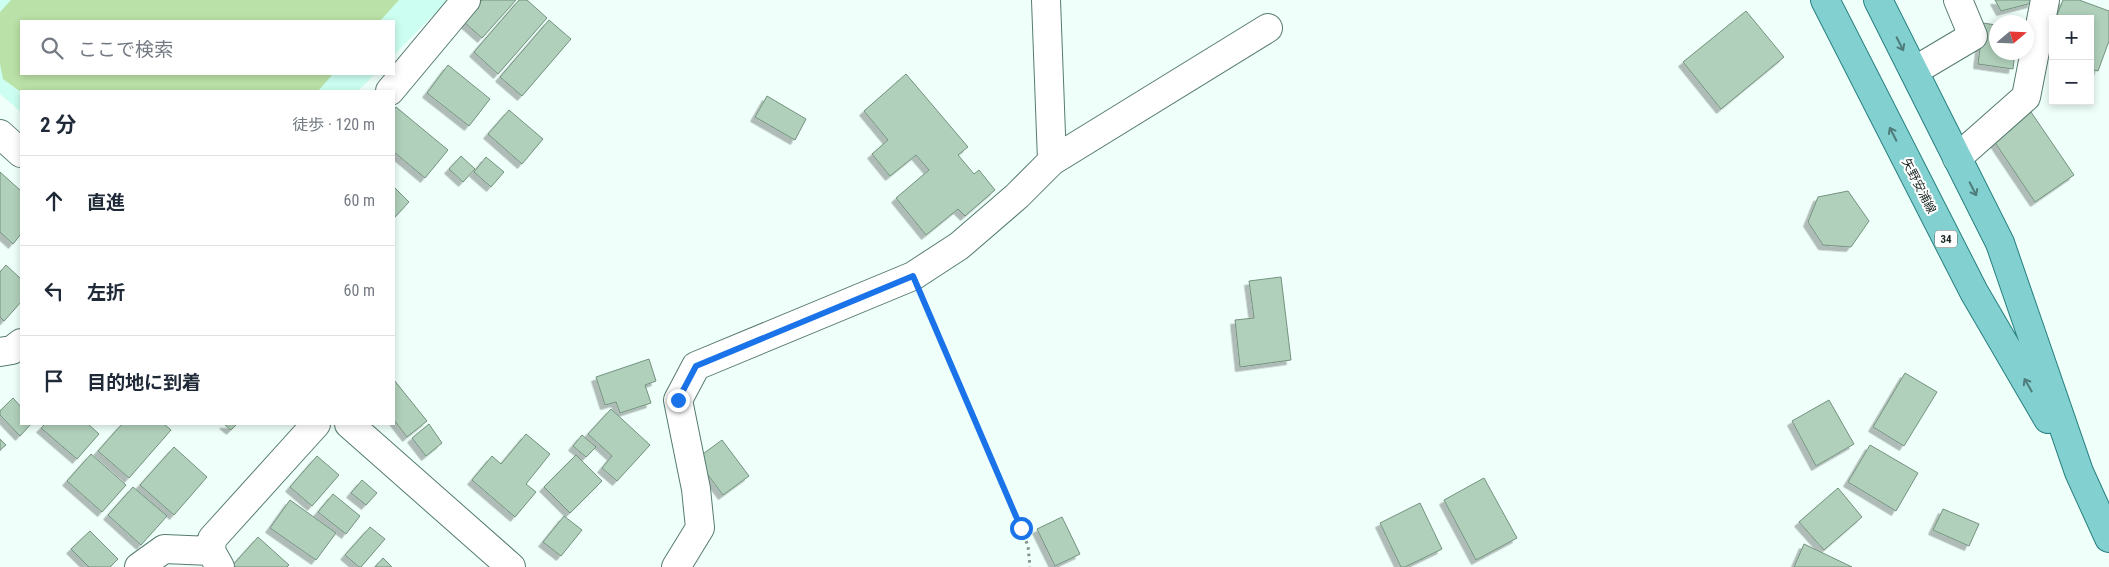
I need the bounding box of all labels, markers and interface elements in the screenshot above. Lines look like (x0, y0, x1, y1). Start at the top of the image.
north arrow (1989, 15, 2034, 60)
map controls (2049, 15, 2094, 105)
button: + (2049, 15, 2094, 60)
search box (20, 20, 395, 75)
icon: search (38, 34, 66, 62)
one-way arrow (1895, 36, 1905, 51)
text: ここで検索 (78, 38, 173, 61)
button: − (2049, 60, 2094, 105)
text: 2 分 (40, 113, 76, 137)
text: 徒歩 · 120 m (292, 115, 375, 134)
one-way arrow (1888, 127, 1897, 142)
street label: 矢野安浦線 (1899, 156, 1939, 216)
one-way arrow (1969, 181, 1978, 196)
icon: ahead (40, 187, 68, 215)
text: 直進 (87, 191, 125, 214)
text: 60 m (343, 191, 375, 210)
road number: 34 (1935, 230, 1957, 248)
icon: left (40, 277, 68, 305)
text: 左折 (87, 281, 125, 304)
text: 60 m (343, 281, 375, 300)
icon: arrive (40, 367, 68, 395)
text: 目的地に到着 (87, 371, 201, 394)
one-way arrow (2022, 378, 2032, 392)
route end (667, 389, 690, 412)
route start (1010, 517, 1033, 540)

